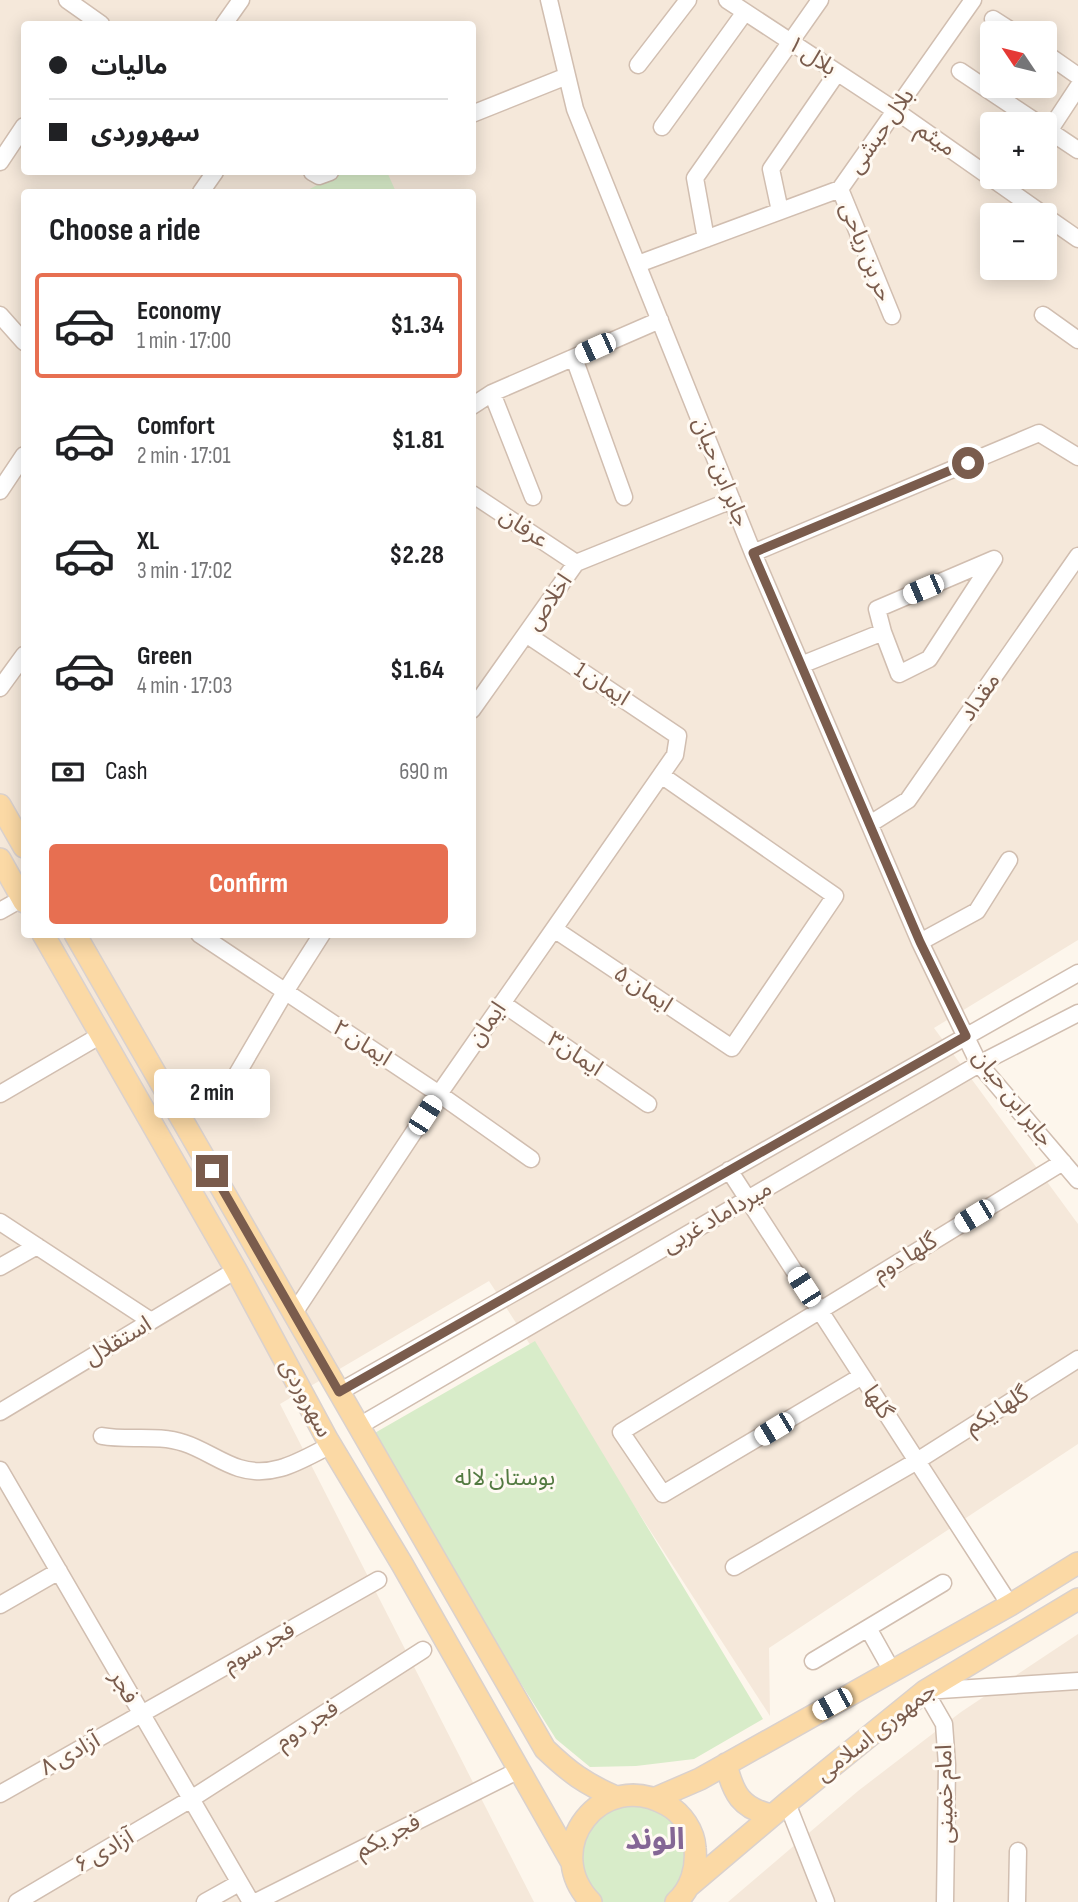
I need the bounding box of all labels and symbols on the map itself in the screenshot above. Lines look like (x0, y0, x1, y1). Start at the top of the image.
north arrow (980, 21, 1057, 98)
street label: بلال ۱ (782, 30, 842, 82)
street label: بلال حبشی (842, 83, 920, 179)
street label: میثم (910, 115, 961, 164)
street label: حر بن ریاحی (833, 198, 899, 306)
car (572, 330, 619, 366)
street label: جابر ابن حیان (686, 413, 756, 531)
route start (952, 447, 984, 479)
street label: عرفان (494, 502, 554, 554)
street label: اخلاص (520, 568, 578, 636)
car (900, 571, 947, 607)
street label: ایمان 1 (569, 656, 635, 712)
street label: مقداد (954, 668, 1006, 726)
street label: ایمان ۵ (608, 959, 678, 1019)
street label: ایمان (462, 996, 512, 1052)
street label: ایمان ۲ (327, 1014, 397, 1072)
street label: ایمان۳ (542, 1025, 608, 1083)
street label: جابر ابن حیان (966, 1044, 1060, 1152)
callout: 2 min (154, 1070, 270, 1118)
car (405, 1092, 446, 1138)
route end (196, 1155, 228, 1187)
street label: میرداماد غربی (657, 1174, 777, 1260)
car (951, 1196, 998, 1236)
street label: گلها دوم (867, 1227, 945, 1290)
car (784, 1264, 825, 1310)
street label: استقلال (79, 1310, 157, 1372)
street label: سهروردی (274, 1354, 338, 1442)
street label: گلها یکم (960, 1379, 1036, 1442)
street label: گلها (857, 1380, 899, 1425)
car (751, 1409, 798, 1449)
park label: بوستان لاله (455, 1464, 555, 1492)
street label: فجر سوم (218, 1616, 301, 1681)
street label: فجر (103, 1664, 145, 1709)
street label: جمهوری اسلامی (810, 1676, 942, 1788)
car (809, 1685, 856, 1723)
street label: فجر دوم (270, 1694, 346, 1758)
street label: آزادی ۸ (35, 1726, 106, 1782)
street label: امام خمینی (930, 1744, 963, 1844)
street label: فجر یکم (351, 1808, 426, 1866)
street label: آزادی ۶ (69, 1822, 140, 1879)
district label: الوند (625, 1822, 685, 1858)

